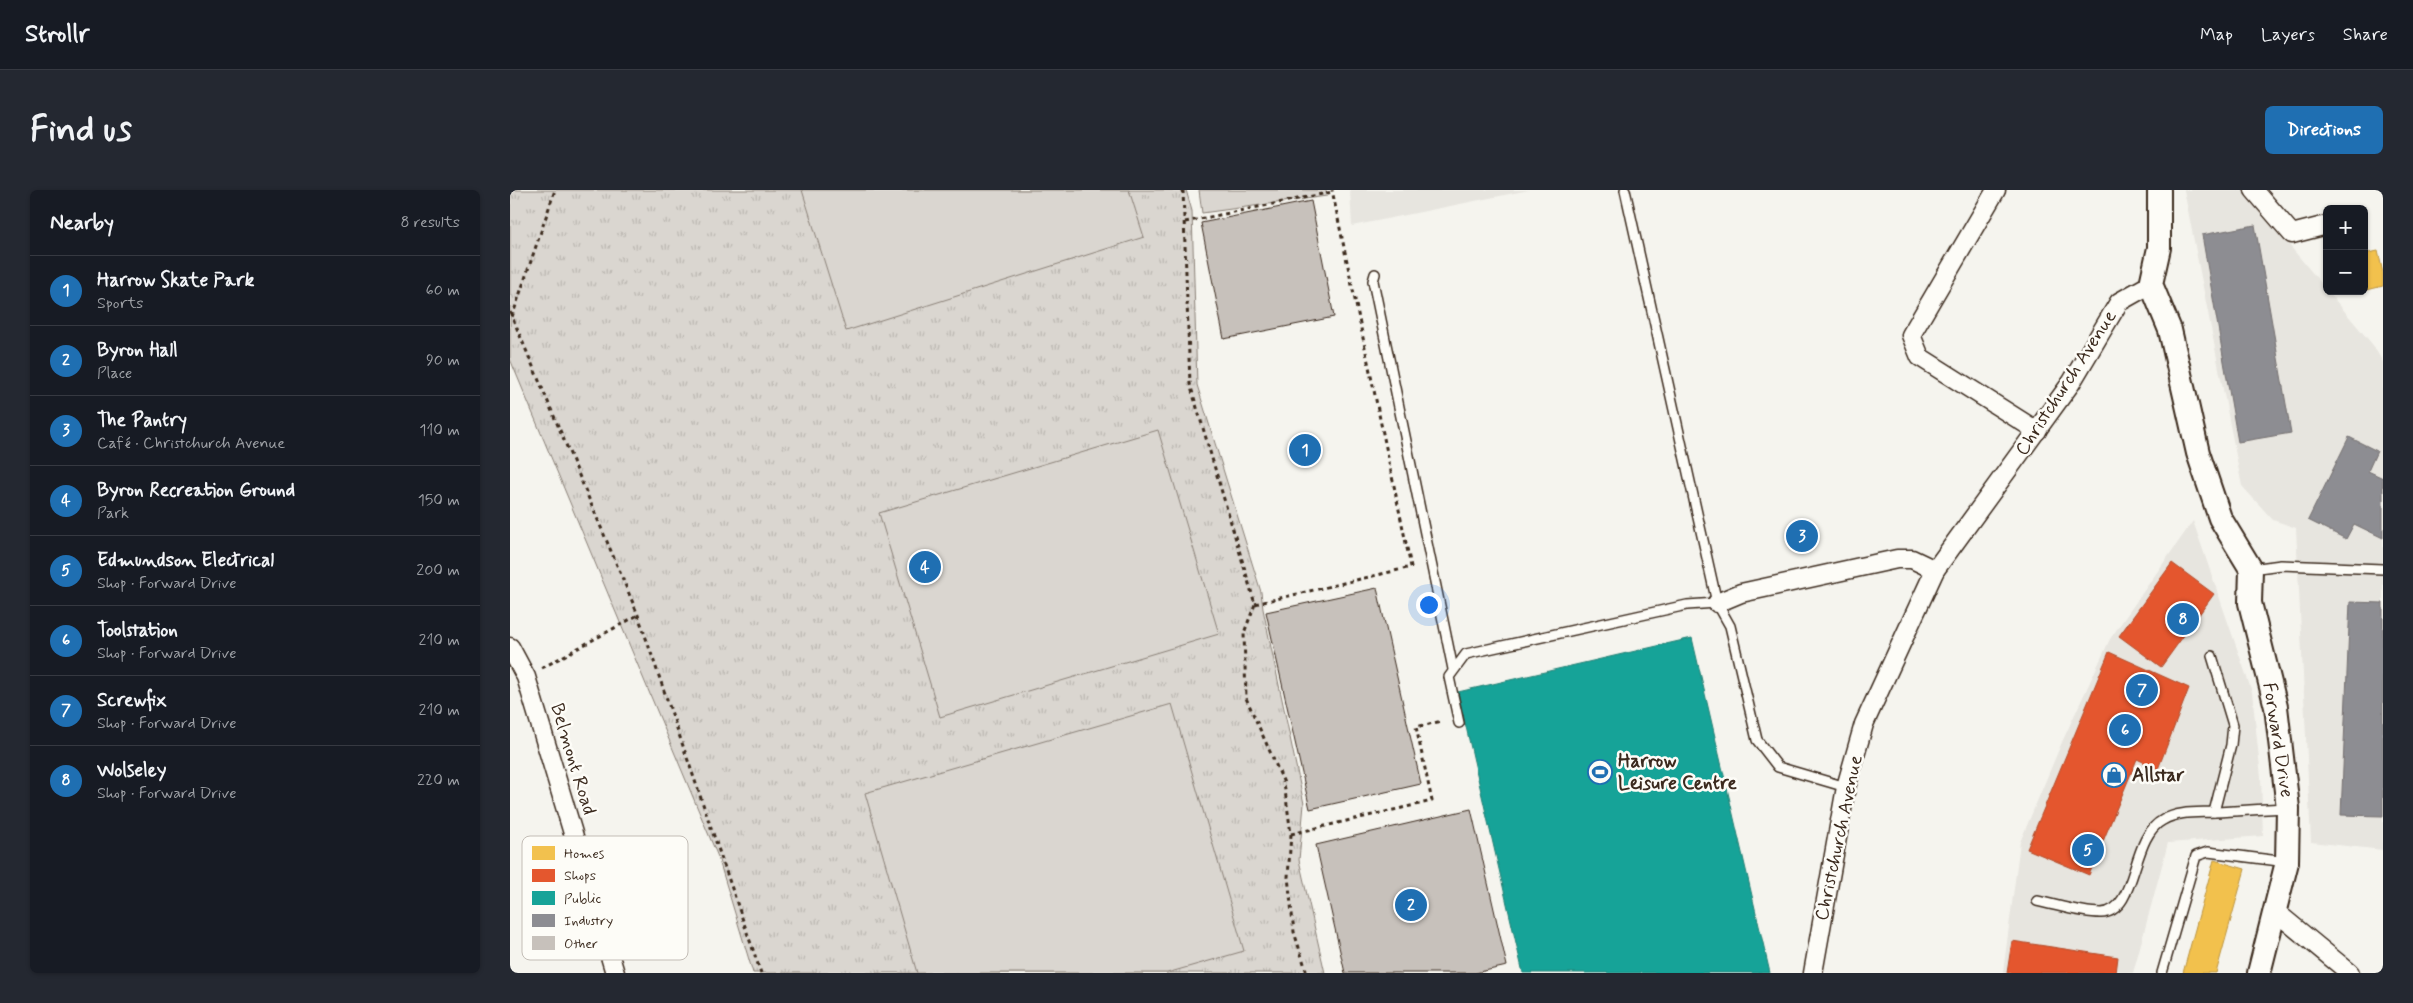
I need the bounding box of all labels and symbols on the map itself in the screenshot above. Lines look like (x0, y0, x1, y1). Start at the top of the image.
street label: Christchurch Avenue (2010, 305, 2122, 461)
pin: 1 (1289, 431, 1321, 469)
pin: 3 (1786, 517, 1818, 555)
pin: 4 (909, 548, 941, 586)
your location (1416, 592, 1442, 618)
pin: 8 (2167, 600, 2199, 638)
pin: 7 (2126, 671, 2158, 709)
street label: Forward Drive (2257, 681, 2299, 799)
street label: Belmont Road (544, 700, 602, 818)
pin: 6 (2109, 711, 2141, 749)
place label: Harrow Leisure Centre (1618, 749, 1737, 796)
street label: Christchurch Avenue (1809, 753, 1869, 923)
sports icon: Harrow Leisure Centre (1587, 759, 1613, 785)
shop icon: Allstar (2101, 762, 2127, 788)
place label: Allstar (2132, 763, 2184, 788)
pin: 5 (2072, 831, 2104, 869)
legend (522, 836, 688, 960)
text: Homes (564, 845, 605, 863)
text: Shops (564, 867, 596, 885)
pin: 2 (1395, 886, 1427, 924)
text: Public (564, 890, 601, 908)
text: Industry (564, 912, 613, 930)
text: Other (564, 935, 598, 953)

